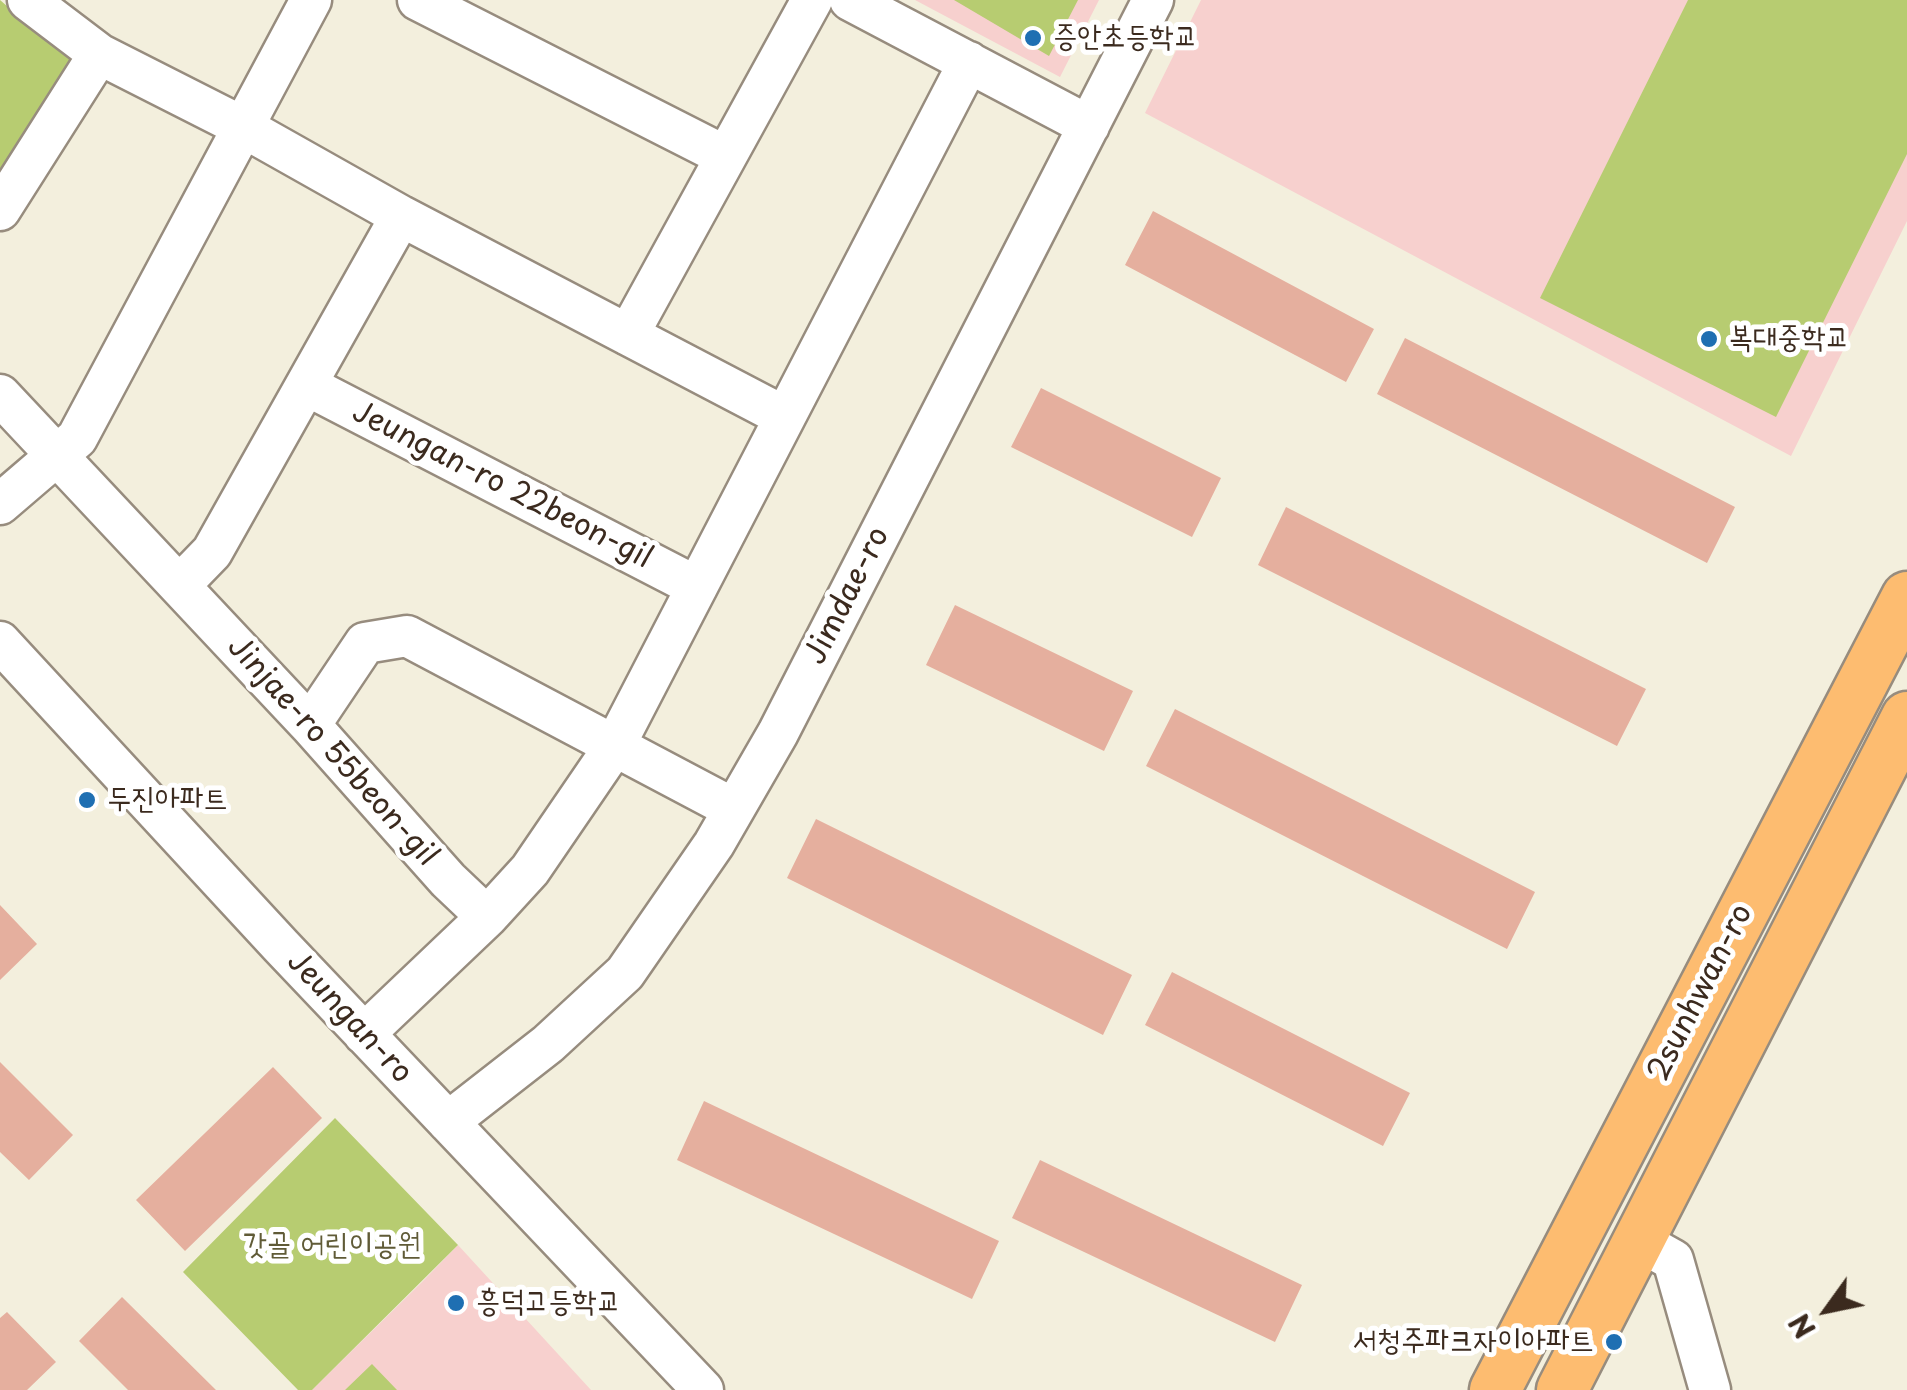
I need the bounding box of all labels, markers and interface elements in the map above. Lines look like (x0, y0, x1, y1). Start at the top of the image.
place label: 증안초등학교 (1053, 20, 1198, 56)
marker: 증안초등학교 (1022, 27, 1044, 49)
place label: 복대중학교 (1729, 321, 1850, 357)
marker: 복대중학교 (1698, 328, 1720, 350)
street label: Jeungan-ro 22beon-gil (346, 395, 658, 577)
street label: Jimdae-ro (798, 522, 898, 670)
street label: Jinjae-ro 55beon-gil (219, 630, 445, 874)
place label: 두진아파트 (107, 782, 228, 818)
marker: 두진아파트 (76, 789, 98, 811)
street label: 2sunhwan-ro (1641, 899, 1761, 1087)
street label: Jeungan-ro (279, 945, 419, 1091)
park label: 갓골 어린이공원 (243, 1228, 421, 1264)
north arrow (1777, 1260, 1877, 1360)
place label: 흥덕고등학교 (476, 1285, 621, 1321)
marker: 흥덕고등학교 (445, 1292, 467, 1314)
text: N (1777, 1306, 1825, 1348)
place label: 서청주파크자이아파트 (1353, 1324, 1594, 1360)
marker: 서청주파크자이아파트 (1603, 1331, 1625, 1353)

